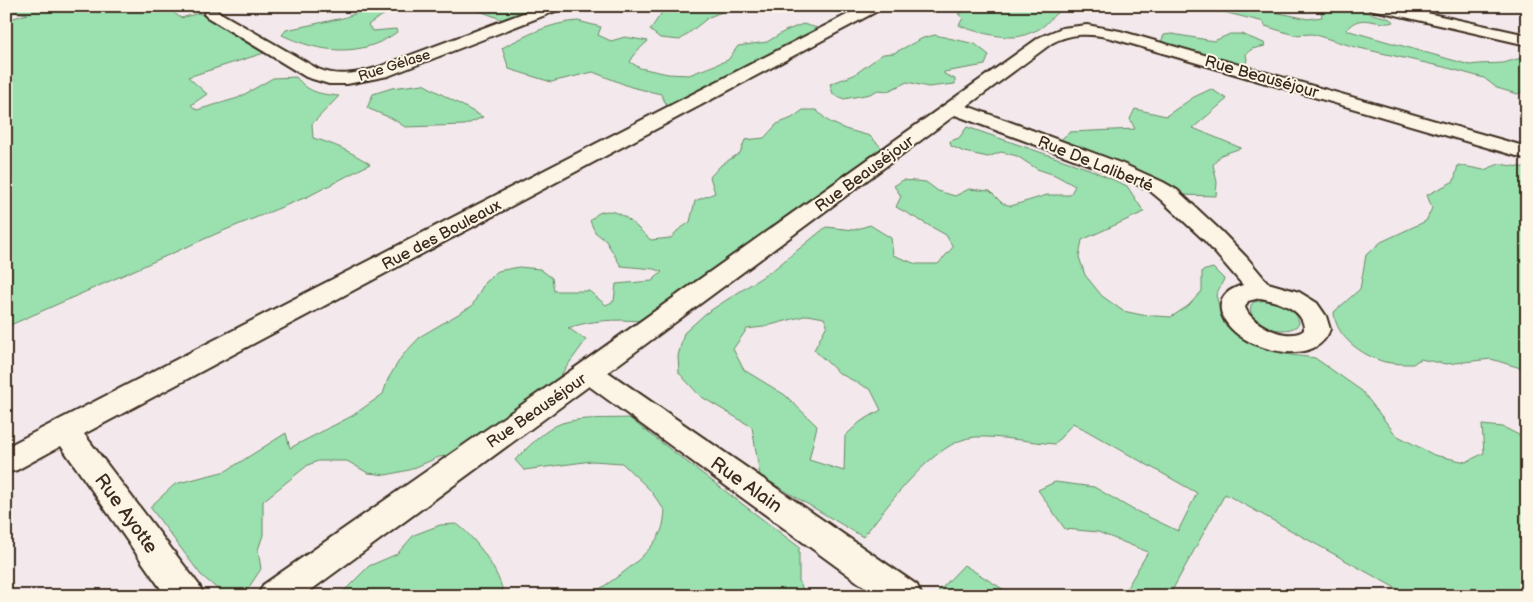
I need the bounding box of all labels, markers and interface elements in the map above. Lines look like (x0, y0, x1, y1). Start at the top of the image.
street label: Rue Gélase (356, 46, 432, 85)
street label: Rue Beauséjour (1202, 52, 1321, 103)
street label: Rue Beauséjour (812, 132, 918, 216)
street label: Rue De Laliberté (1035, 133, 1156, 196)
street label: Rue des Bouleaux (379, 196, 505, 275)
street label: Rue Beauséjour (483, 370, 591, 453)
street label: Rue Alain (706, 452, 786, 518)
street label: Rue Ayotte (89, 470, 162, 558)

